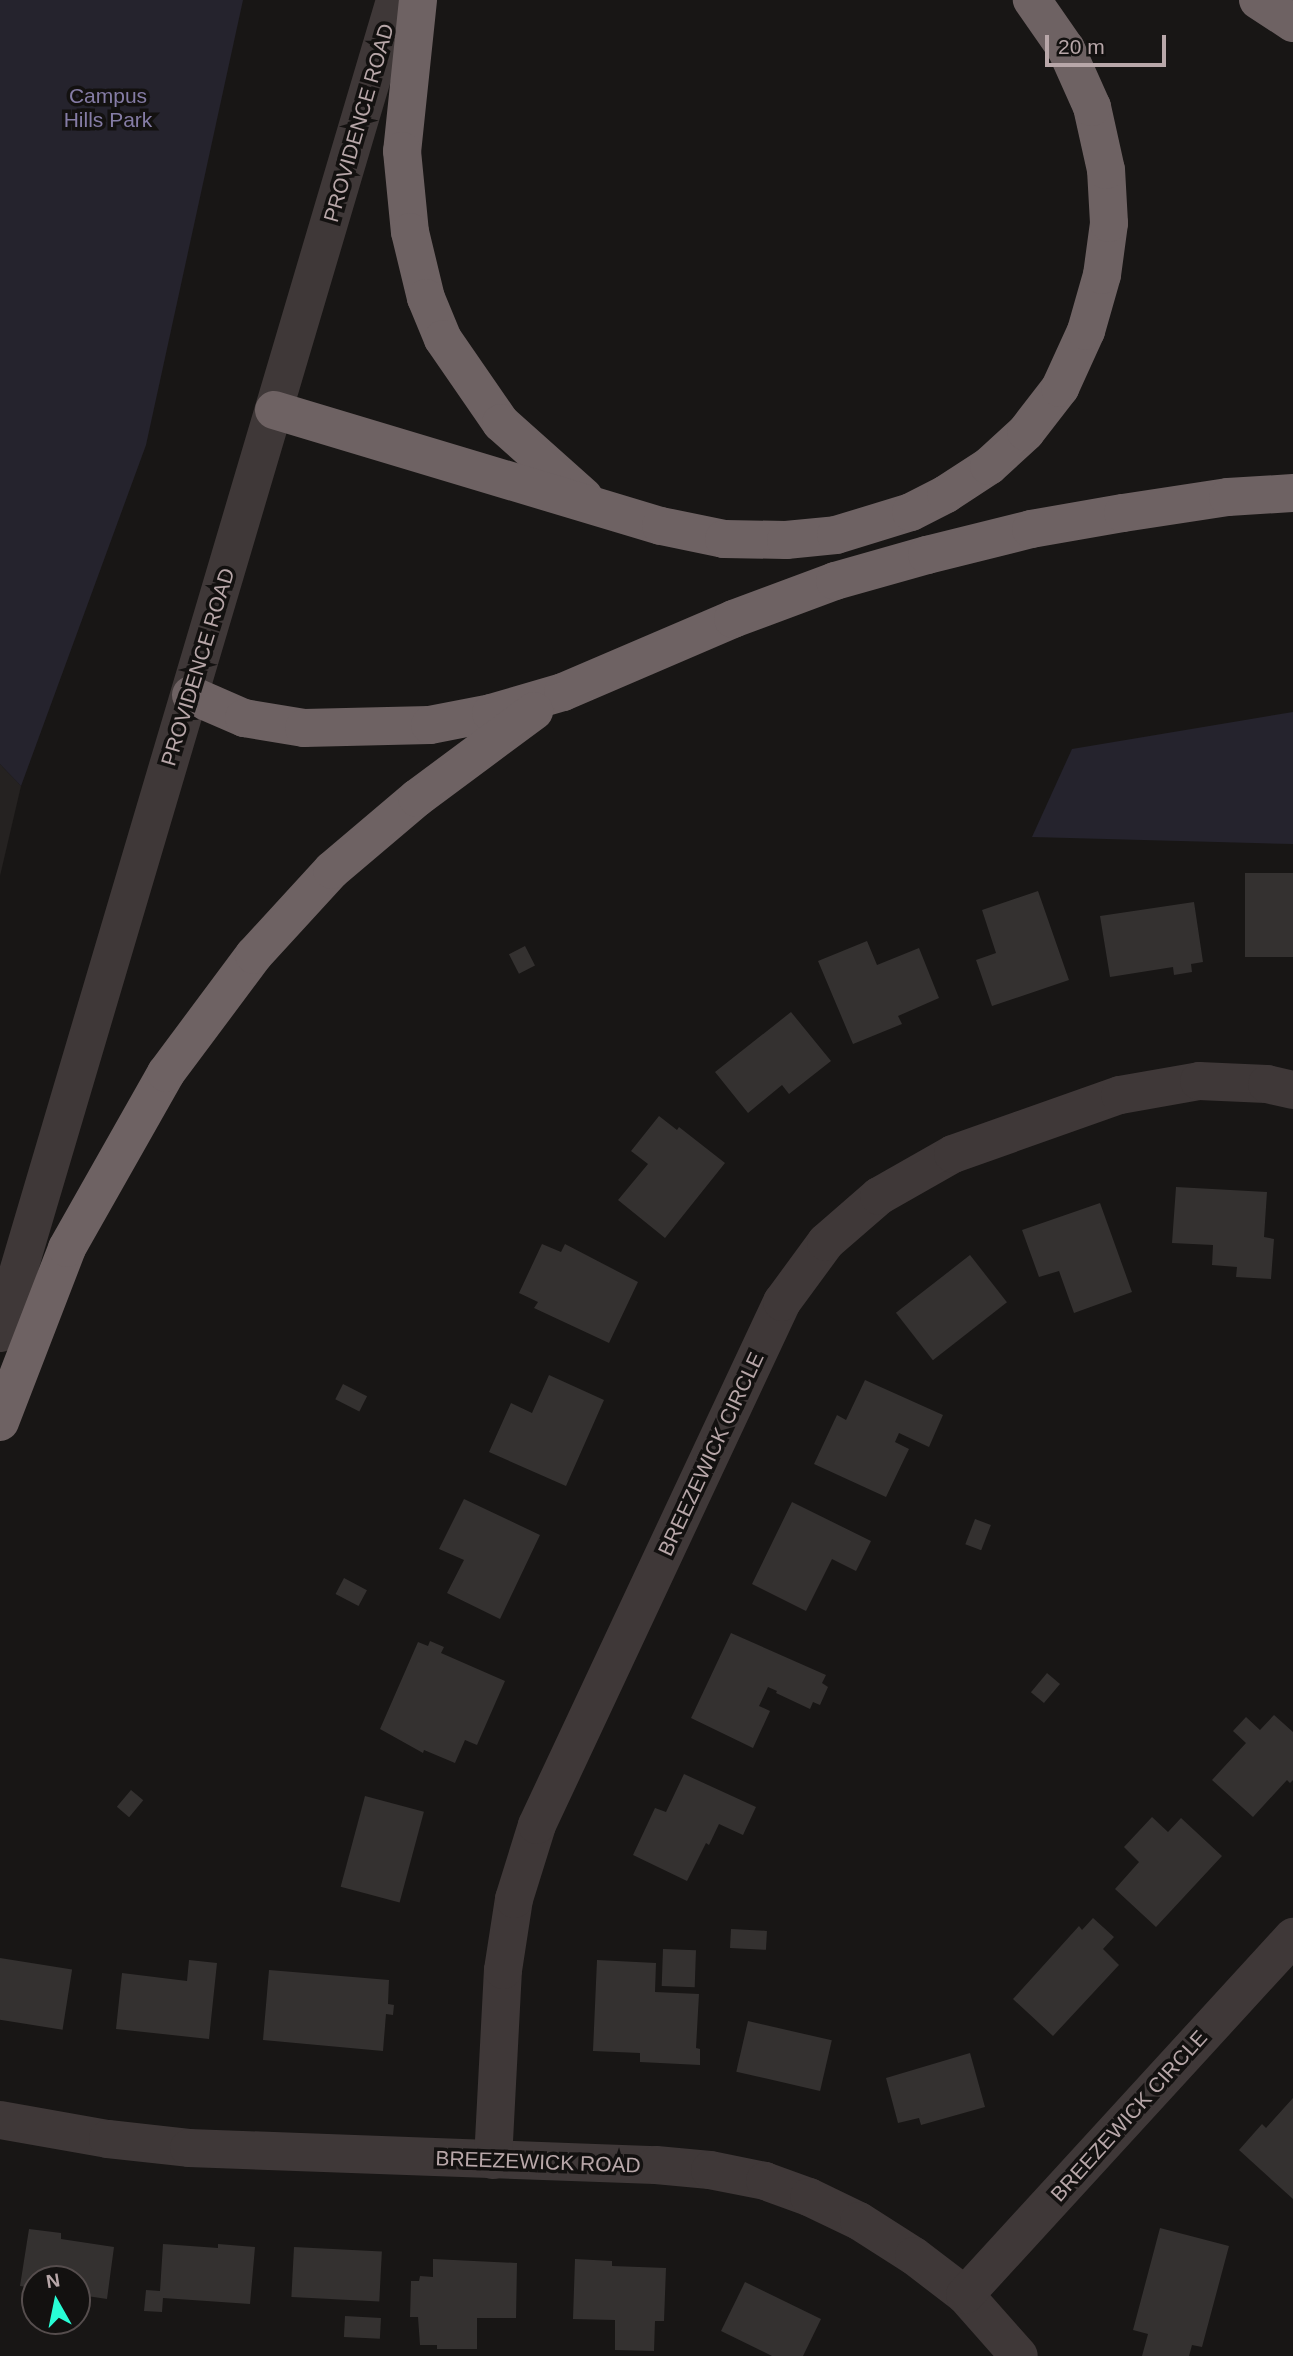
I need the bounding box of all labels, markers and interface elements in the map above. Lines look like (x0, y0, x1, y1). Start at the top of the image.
street label: PROVIDENCE ROAD (319, 21, 399, 225)
scale bar (1048, 21, 1169, 65)
text: 20 m (1058, 35, 1105, 58)
park label: Campus Hills Park (64, 83, 152, 133)
street label: PROVIDENCE ROAD (156, 565, 240, 769)
street label: BREEZEWICK CIRCLE (653, 1348, 769, 1560)
street label: BREEZEWICK CIRCLE (1045, 2025, 1213, 2207)
street label: BREEZEWICK ROAD (435, 2146, 641, 2178)
north arrow (21, 2265, 91, 2335)
text: N (45, 2269, 61, 2292)

